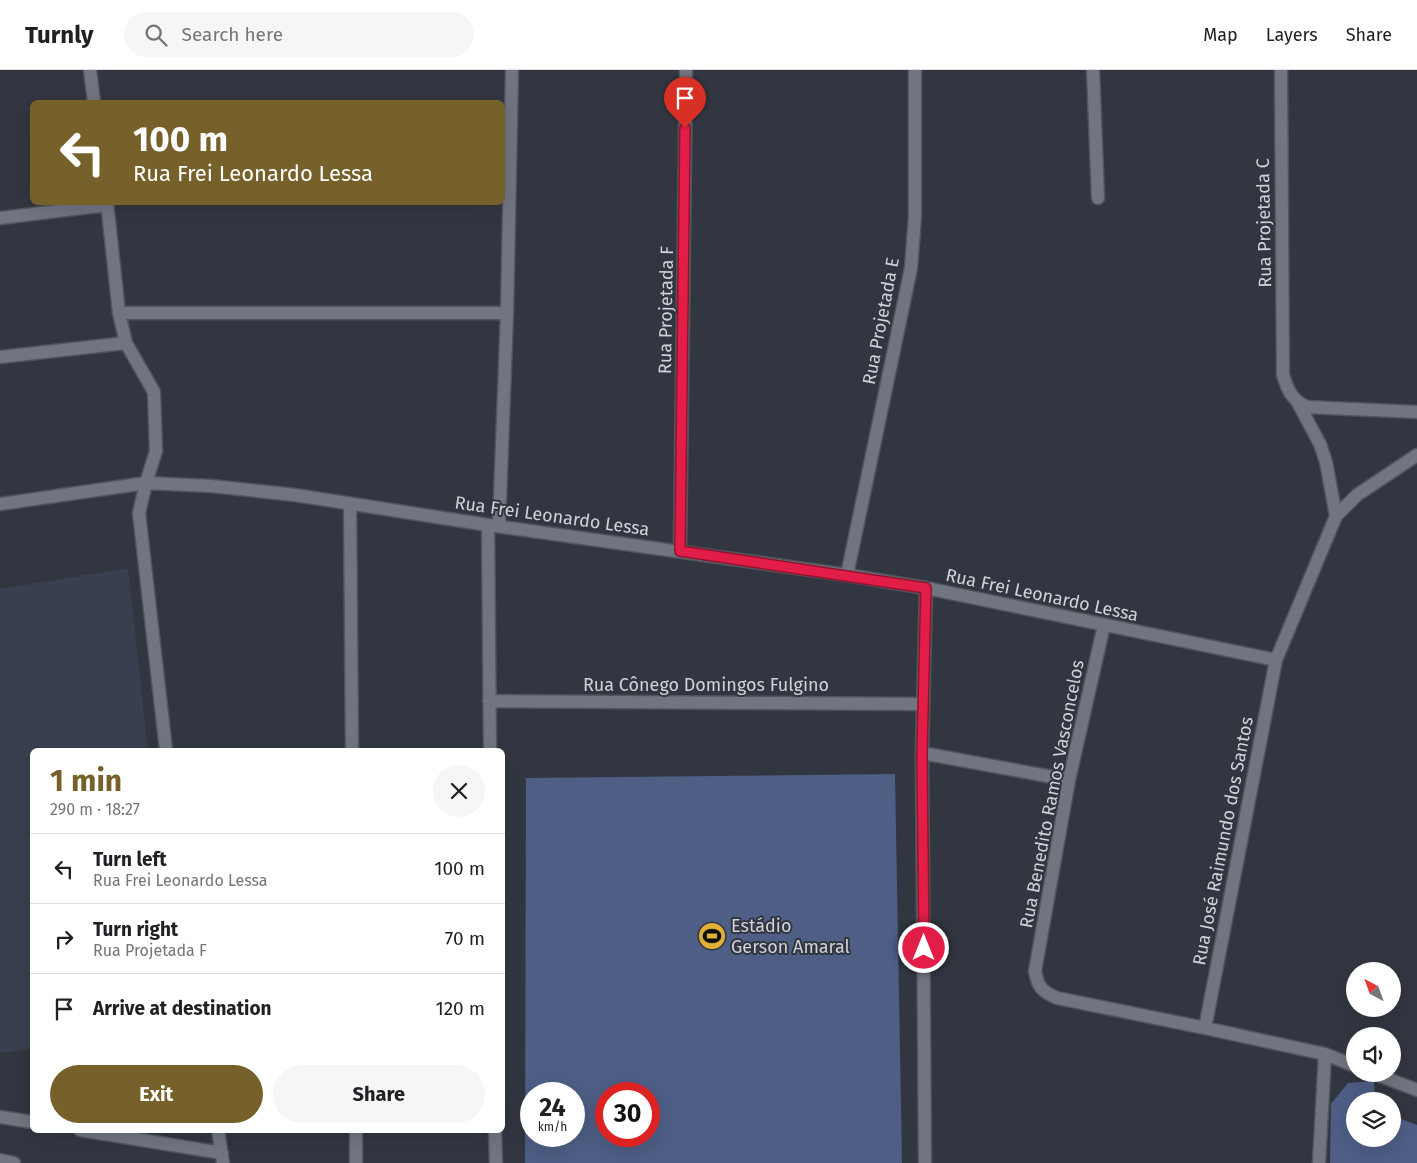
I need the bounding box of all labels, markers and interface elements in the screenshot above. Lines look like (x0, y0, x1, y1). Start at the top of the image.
search box (124, 12, 474, 57)
text: Turnly (25, 21, 94, 49)
icon: search (142, 21, 170, 49)
text: Search here (182, 23, 283, 46)
text: Map (1203, 24, 1238, 46)
text: Layers (1266, 24, 1318, 46)
text: Share (1346, 24, 1392, 46)
pin (664, 77, 706, 128)
icon: arrive (671, 84, 699, 112)
text: 100 m (133, 118, 228, 160)
icon: left (50, 120, 115, 185)
street label: Rua Projetada C (1252, 158, 1276, 288)
text: Rua Frei Leonardo Lessa (133, 160, 373, 187)
street label: Rua Projetada F (654, 246, 678, 374)
street label: Rua Projetada E (858, 256, 904, 386)
street label: Rua Frei Leonardo Lessa (453, 491, 651, 541)
street label: Rua Frei Leonardo Lessa (944, 564, 1140, 626)
street label: Rua Benedito Ramos Vasconcelos (1015, 658, 1089, 930)
street label: Rua Cônego Domingos Fulgino (583, 674, 829, 696)
street label: Rua José Raimundo dos Santos (1188, 715, 1258, 967)
text: 1 min (50, 763, 122, 799)
button: close (433, 765, 485, 817)
text: 290 m · 18:27 (50, 800, 140, 819)
text: Turn left (93, 848, 167, 871)
icon: left (50, 855, 78, 883)
text: 100 m (434, 857, 485, 880)
text: Rua Frei Leonardo Lessa (93, 871, 268, 890)
place label: Estádio Gerson Amaral (731, 915, 850, 958)
text: Turn right (93, 918, 178, 941)
sports icon: Estádio Gerson Amaral (697, 921, 727, 951)
position arrow (897, 921, 949, 973)
icon: right (50, 925, 78, 953)
text: 70 m (445, 927, 485, 950)
text: Rua Projetada F (93, 941, 207, 960)
north arrow (1346, 962, 1401, 1018)
map controls (1346, 962, 1401, 1147)
icon: arrive (50, 995, 78, 1023)
text: Arrive at destination (93, 997, 272, 1020)
text: 120 m (435, 997, 485, 1020)
button: sound (1346, 1027, 1401, 1082)
button: Exit (50, 1065, 263, 1123)
button: Share (273, 1065, 485, 1123)
speed limit sign: 30 (595, 1082, 660, 1147)
button: layers (1346, 1092, 1401, 1147)
text: 24 (539, 1093, 566, 1123)
text: km/h (538, 1120, 567, 1134)

